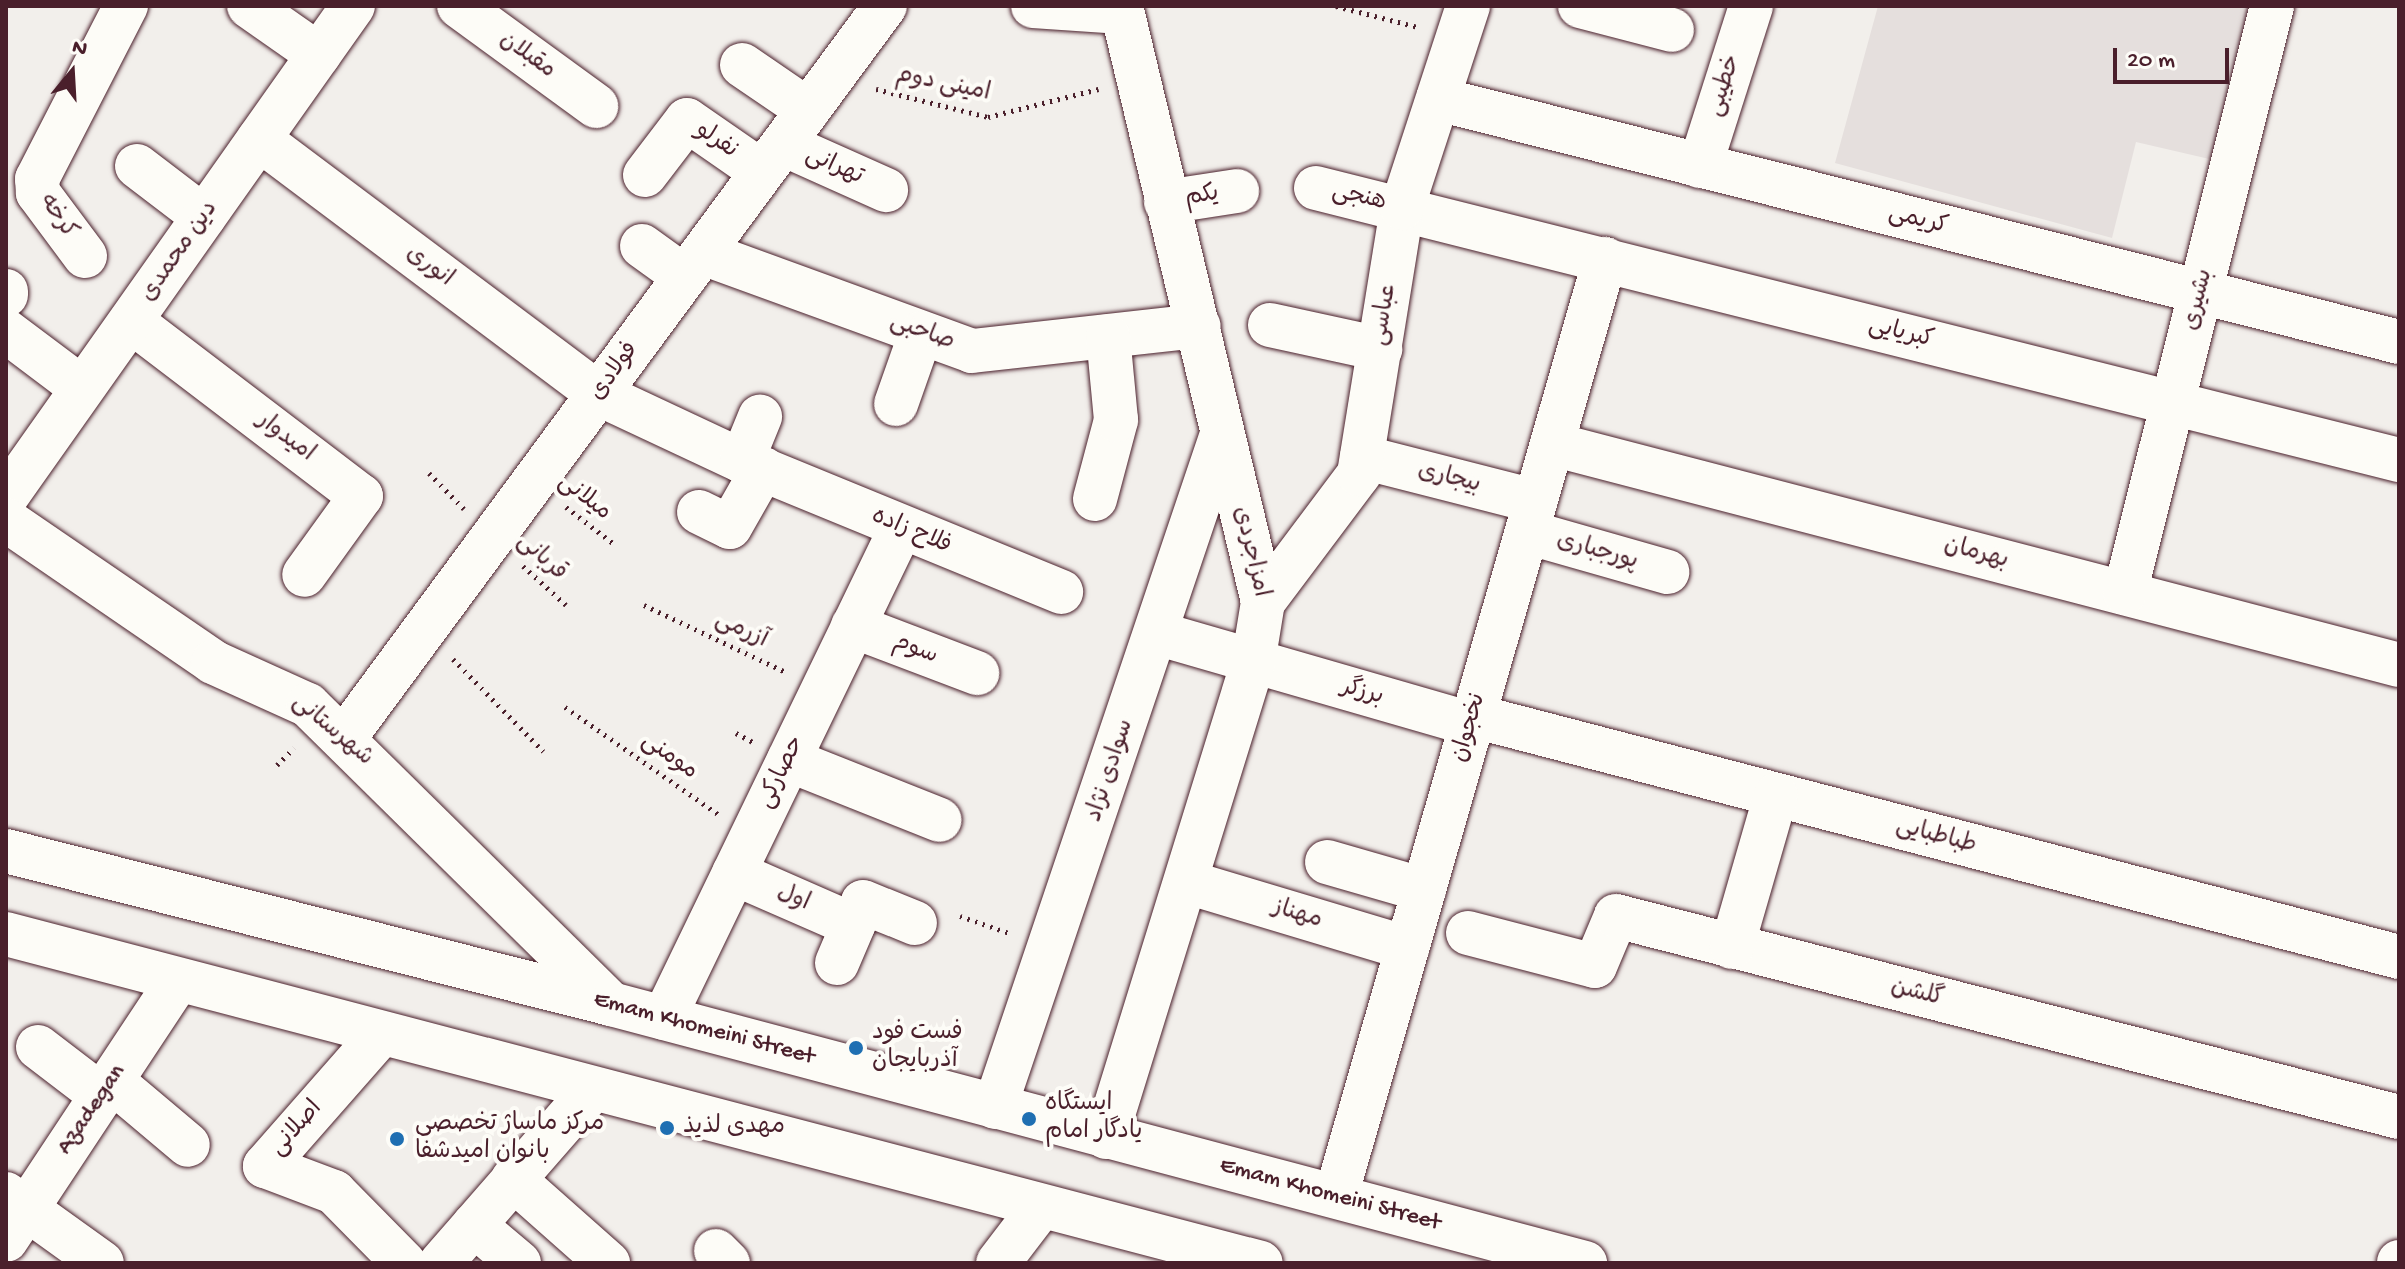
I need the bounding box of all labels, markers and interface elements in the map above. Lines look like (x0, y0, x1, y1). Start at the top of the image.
street label: مقبلان (493, 26, 561, 86)
north arrow (32, 32, 112, 112)
scale bar (2117, 32, 2233, 82)
text: N (69, 35, 90, 64)
text: 20 m (2127, 47, 2175, 76)
street label: خطیبی (1702, 52, 1748, 120)
street label: امینی دوم (893, 61, 993, 109)
street label: نفرلو (689, 116, 743, 166)
street label: تهرانی (801, 142, 867, 192)
street label: هنجی (1329, 178, 1389, 218)
street label: یکم (1183, 180, 1221, 214)
street label: کرخه (32, 189, 82, 245)
street label: دین محمدی (135, 196, 225, 308)
street label: کریمی (1885, 200, 1951, 242)
street label: انوری (400, 240, 458, 294)
street label: بشیری (2178, 266, 2220, 334)
street label: عباسی (1366, 282, 1404, 348)
street label: صاحبی (886, 308, 958, 358)
street label: کبریایی (1865, 312, 1937, 356)
street label: فولادی (584, 337, 646, 407)
street label: امیدوار (250, 407, 320, 469)
street label: بیجاری (1415, 457, 1483, 501)
street label: میلانی (552, 468, 616, 528)
street label: فلاح زاده (867, 502, 955, 562)
street label: امزاجردی (1226, 504, 1274, 600)
street label: پورجباری (1553, 527, 1641, 577)
street label: قربانی (510, 528, 572, 588)
street label: بهرمان (1941, 532, 2011, 576)
street label: آزرمی (710, 606, 772, 656)
street label: سوم (889, 628, 941, 672)
street label: برزگر (1338, 673, 1386, 713)
street label: شهرستانی (286, 689, 378, 773)
street label: نخجوان (1446, 690, 1494, 766)
street label: سوادی نژاد (1081, 716, 1141, 826)
street label: مومنی (635, 727, 703, 787)
street label: حصارکی (752, 732, 812, 814)
street label: طباطبایی (1893, 812, 1979, 862)
street label: اول (772, 879, 814, 919)
street label: مهناز (1268, 894, 1326, 936)
street label: گلشن (1887, 974, 1947, 1014)
street label: Emam Khomeini Street (590, 986, 818, 1072)
place label: فست فود آذربایجان (872, 1020, 963, 1076)
marker: فست فود آذربایجان (847, 1039, 865, 1057)
street label: Azadegan (51, 1059, 133, 1161)
place label: ایستگاه یادگار امام (1045, 1091, 1142, 1147)
street label: اصلانی (265, 1095, 329, 1163)
marker: ایستگاه یادگار امام (1020, 1110, 1038, 1128)
place label: مرکز ماساژ تخصصی بانوان امیدشفا (415, 1111, 604, 1167)
place label: مهدی لذیذ (683, 1114, 785, 1142)
marker: مهدی لذیذ (658, 1119, 676, 1137)
marker: مرکز ماساژ تخصصی بانوان امیدشفا (386, 1128, 408, 1150)
street label: Emam Khomeini Street (1216, 1152, 1444, 1238)

